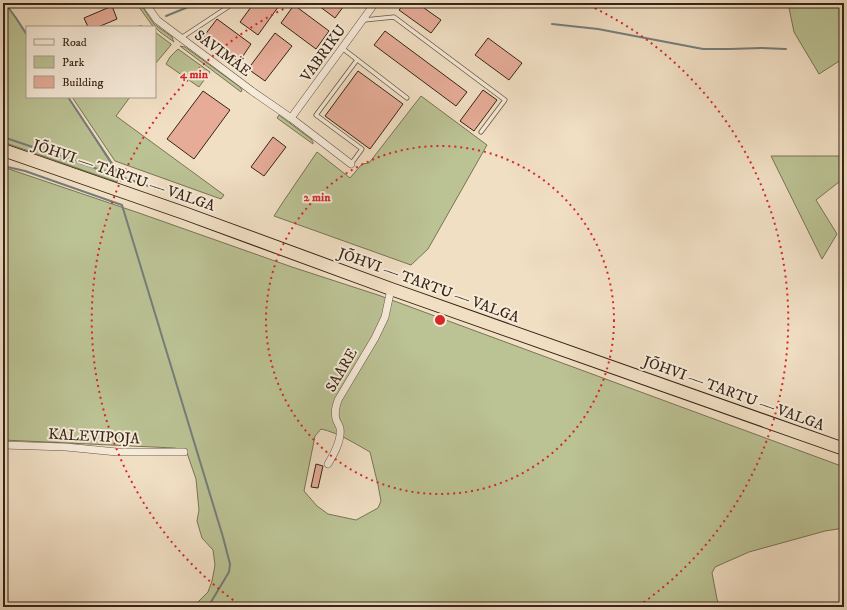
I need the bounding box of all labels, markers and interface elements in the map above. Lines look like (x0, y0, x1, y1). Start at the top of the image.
street label: VABRIKU (296, 21, 351, 86)
legend (26, 26, 156, 98)
street label: SAVIMÄE (190, 26, 255, 81)
text: Road (62, 35, 87, 50)
text: Park (62, 55, 84, 70)
text: 4 min (179, 67, 209, 82)
text: Building (62, 75, 103, 90)
street label: JÕHVI — TARTU — VALGA (28, 135, 218, 216)
text: 2 min (304, 190, 331, 205)
street label: JÕHVI — TARTU — VALGA (334, 243, 522, 327)
centre of rings (433, 313, 447, 327)
street label: SAARE (321, 345, 362, 396)
street label: JÕHVI — TARTU — VALGA (639, 351, 827, 435)
street label: KALEVIPOJA (48, 425, 141, 448)

